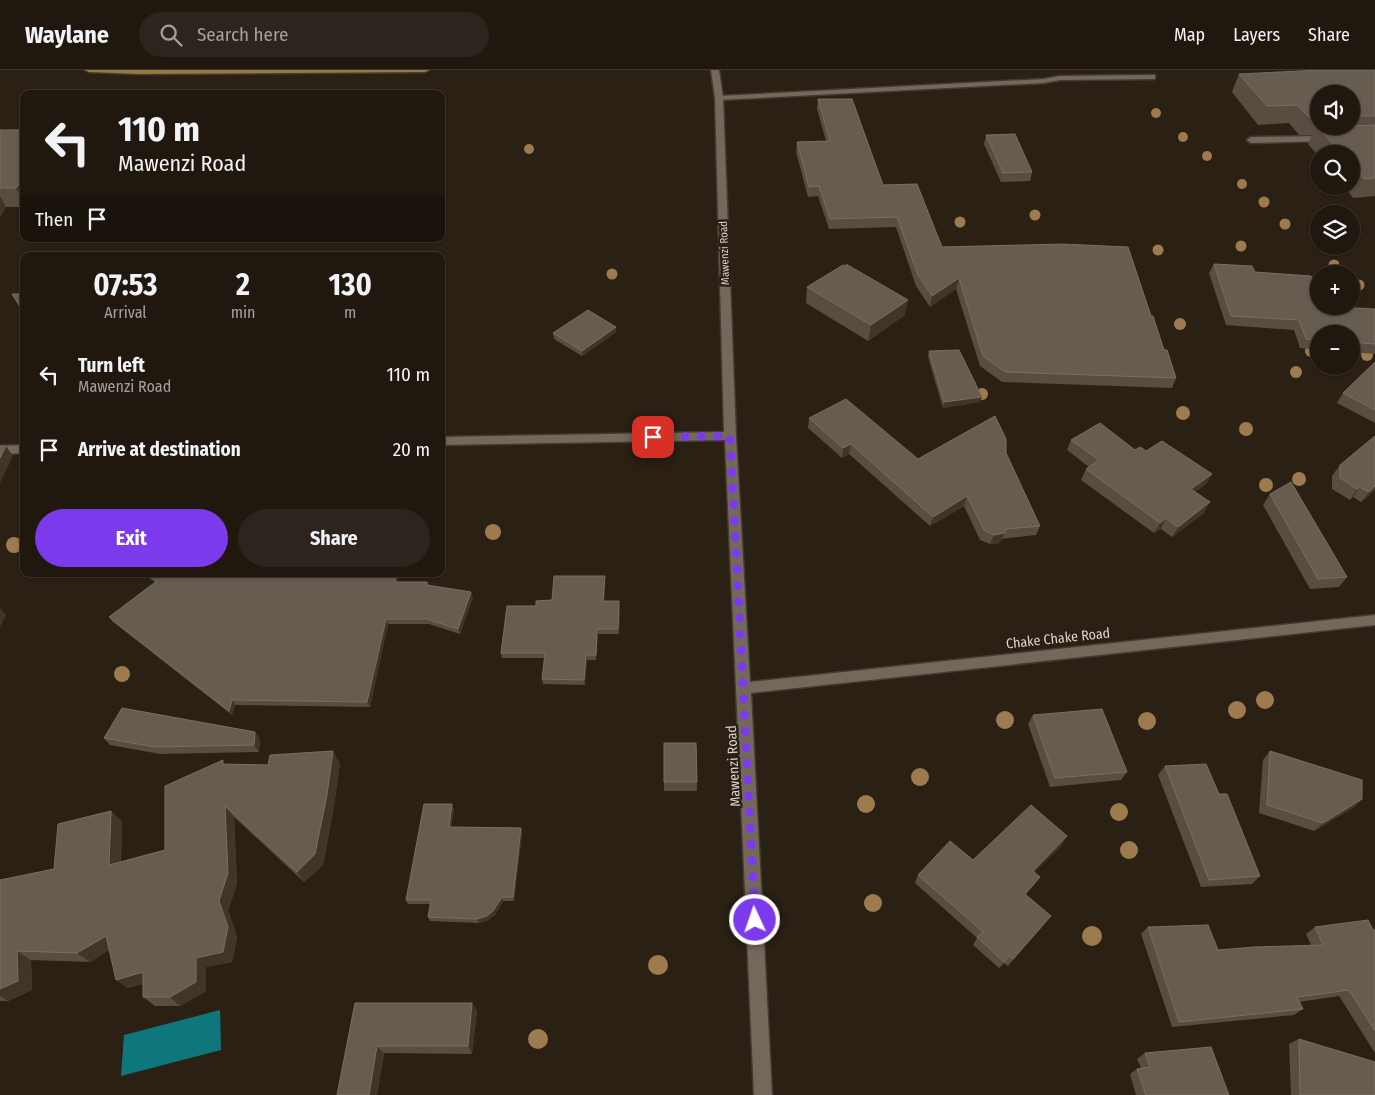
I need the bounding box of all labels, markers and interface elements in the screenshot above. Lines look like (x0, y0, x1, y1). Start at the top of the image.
search box (139, 12, 489, 57)
text: Waylane (25, 21, 109, 49)
icon: search (157, 21, 185, 49)
text: Search here (197, 23, 288, 46)
text: Map (1174, 24, 1205, 46)
text: Layers (1233, 24, 1280, 46)
text: Share (1308, 24, 1350, 46)
map controls (1310, 85, 1360, 375)
button: sound (1310, 85, 1360, 135)
text: 110 m (118, 108, 200, 150)
icon: left (35, 110, 100, 175)
button: search (1310, 145, 1360, 195)
text: Mawenzi Road (118, 150, 246, 177)
icon: arrive (83, 205, 111, 233)
button: layers (1310, 205, 1360, 255)
text: Then (35, 208, 73, 231)
street label: Mawenzi Road (717, 221, 732, 285)
button: + (1310, 265, 1360, 315)
text: 07:53 (93, 267, 158, 303)
text: 2 (236, 267, 250, 303)
text: 130 (329, 267, 372, 303)
text: Arrival (104, 303, 147, 322)
text: min (231, 303, 255, 322)
text: m (344, 303, 356, 322)
button: − (1310, 325, 1360, 375)
text: Turn left (78, 354, 145, 377)
icon: left (35, 361, 63, 389)
text: 110 m (386, 363, 430, 386)
text: Mawenzi Road (78, 377, 171, 396)
pin (632, 416, 674, 458)
icon: arrive (639, 423, 667, 451)
icon: arrive (35, 436, 63, 464)
text: Arrive at destination (78, 438, 241, 461)
text: 20 m (393, 438, 430, 461)
button: Exit (35, 509, 228, 567)
button: Share (238, 509, 430, 567)
street label: Chake Chake Road (1005, 625, 1111, 652)
street label: Mawenzi Road (723, 725, 744, 807)
position arrow (728, 893, 780, 945)

